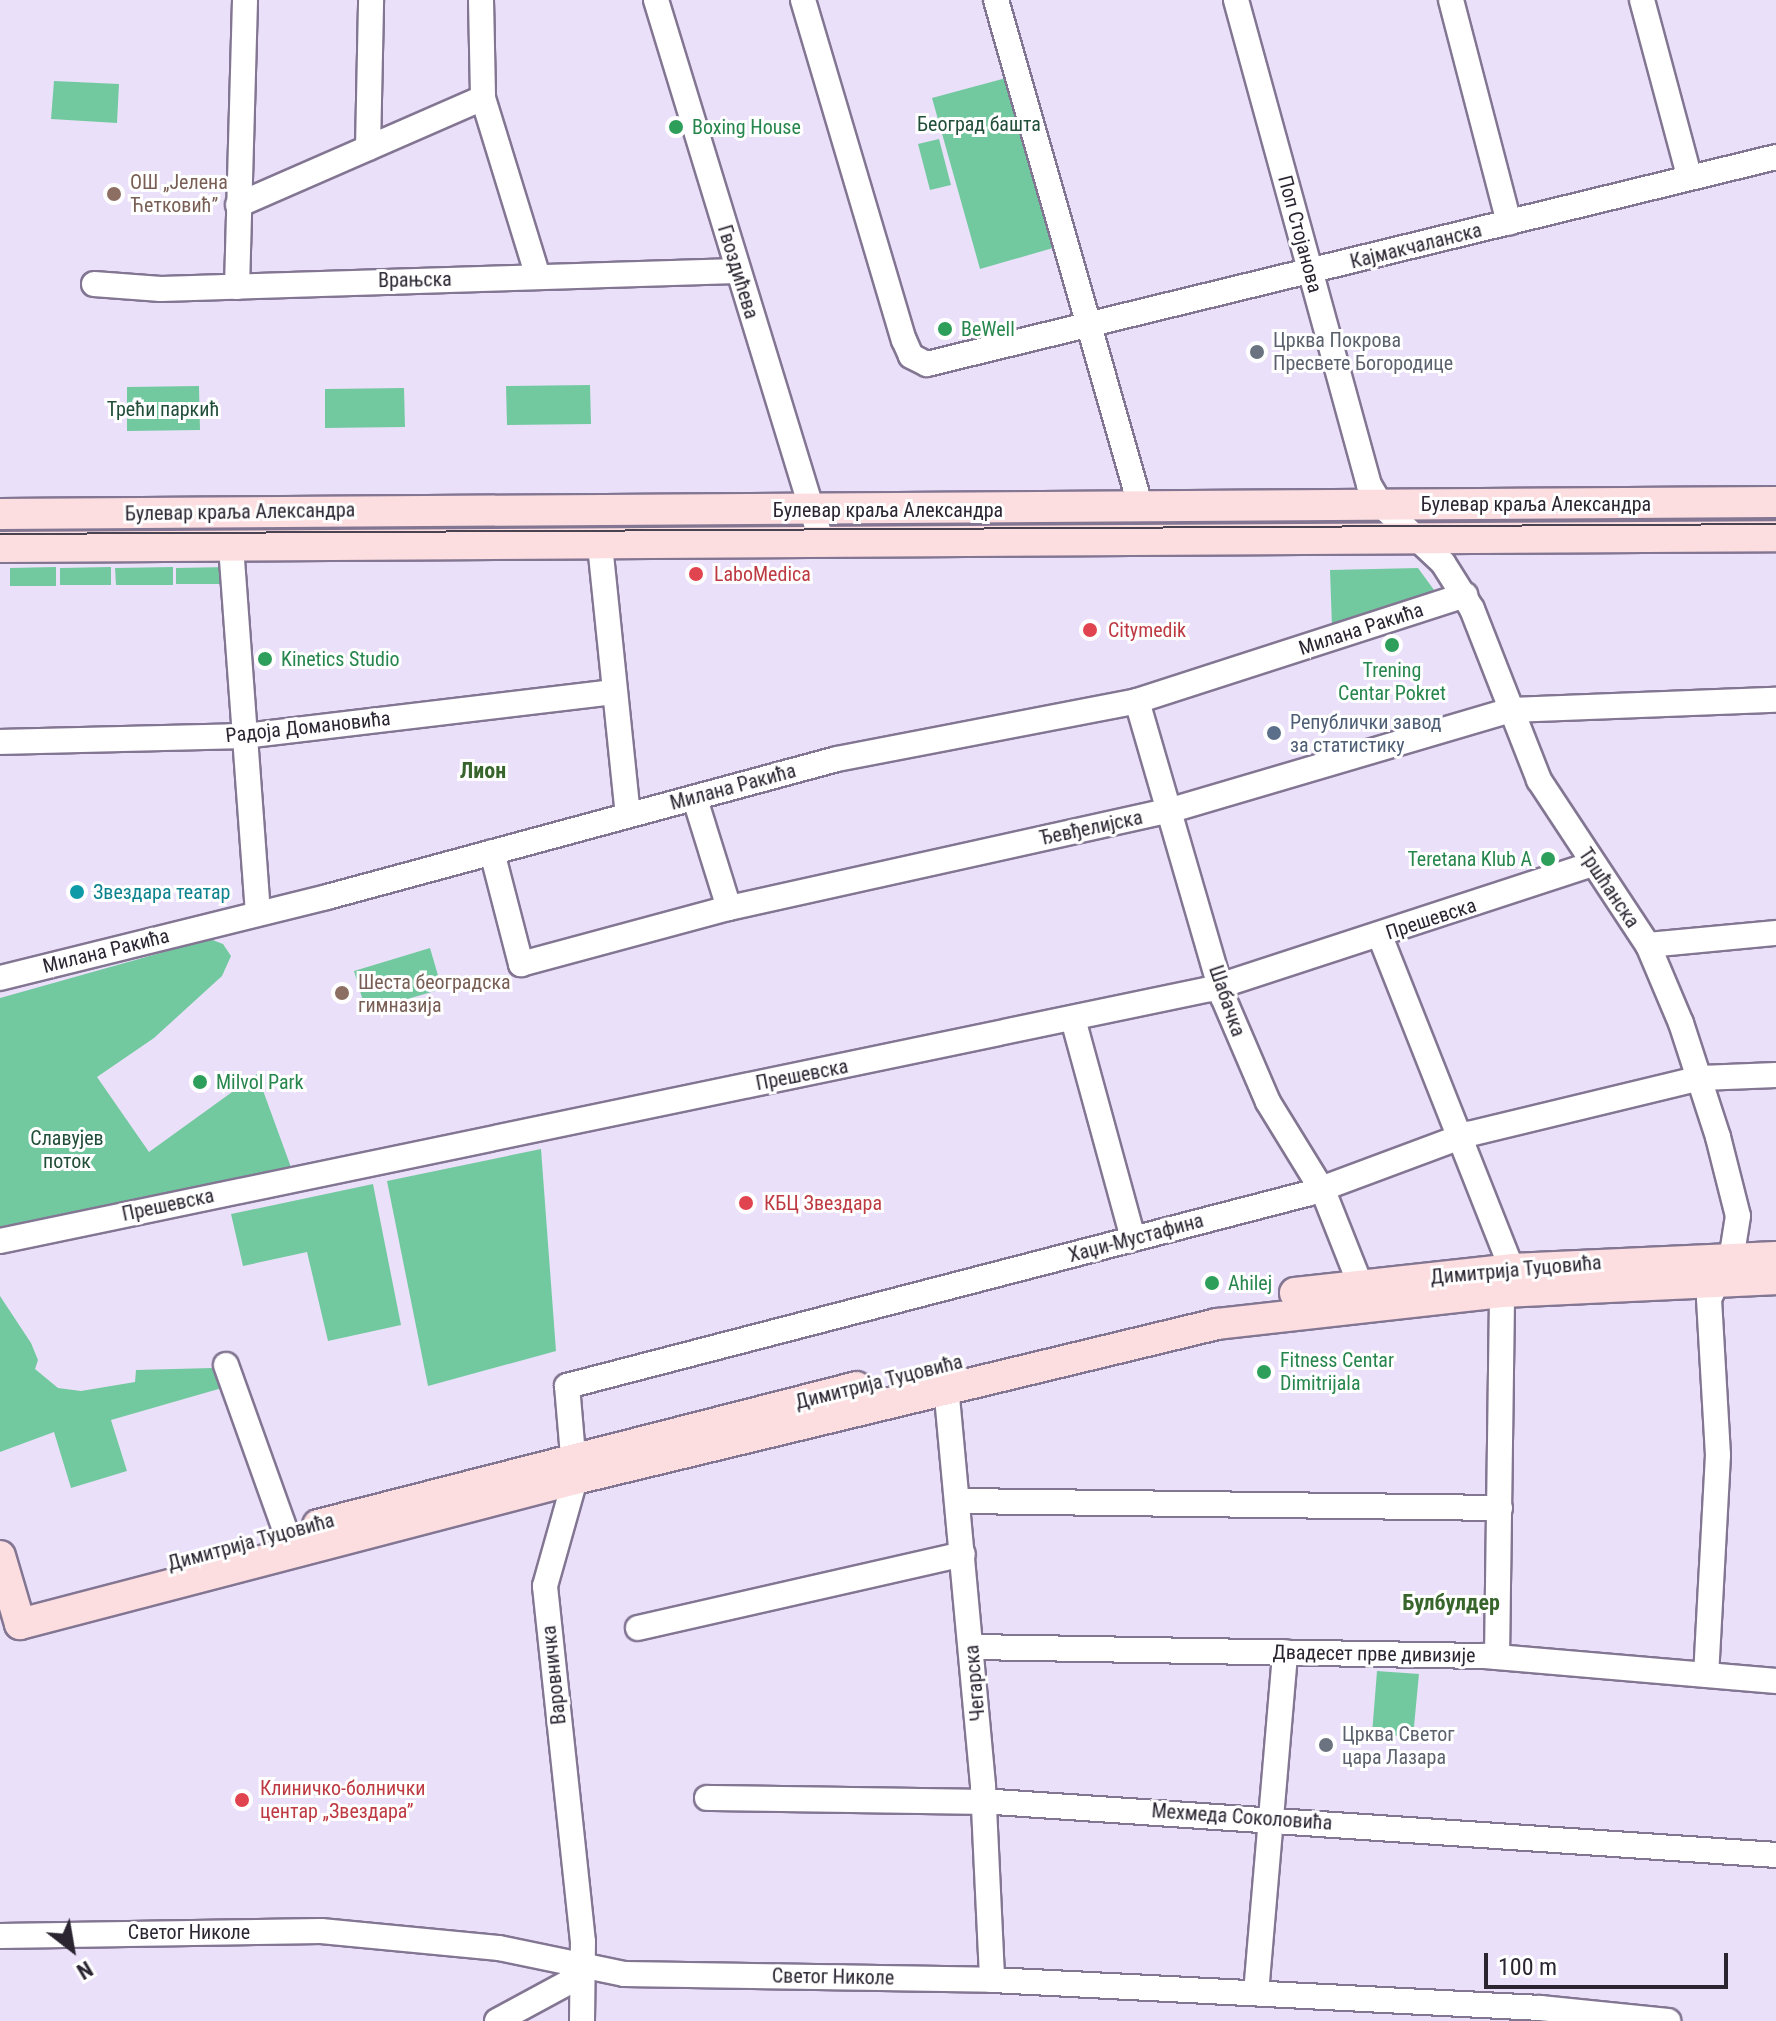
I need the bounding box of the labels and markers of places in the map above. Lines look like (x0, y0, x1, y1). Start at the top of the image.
place label: Boxing House (692, 115, 801, 139)
marker: Boxing House (667, 118, 685, 136)
place label: ОШ „Јелена Ћетковић” (130, 170, 228, 217)
marker: ОШ „Јелена Ћетковић” (105, 185, 123, 203)
place label: BeWell (961, 317, 1015, 341)
marker: BeWell (936, 320, 954, 338)
place label: Црква Покрова Пресвете Богородице (1273, 328, 1453, 375)
marker: Црква Покрова Пресвете Богородице (1248, 343, 1266, 361)
place label: LaboMedica (714, 562, 811, 586)
marker: LaboMedica (685, 563, 707, 585)
place label: Citymedik (1108, 618, 1186, 642)
marker: Citymedik (1079, 619, 1101, 641)
marker: Trening Centar Pokret (1383, 636, 1401, 654)
place label: Kinetics Studio (281, 647, 400, 671)
marker: Kinetics Studio (256, 650, 274, 668)
place label: Trening Centar Pokret (1338, 658, 1446, 705)
place label: Републички завод за статистику (1290, 710, 1442, 757)
marker: Републички завод за статистику (1265, 724, 1283, 742)
place label: Teretana Klub A (1407, 847, 1532, 871)
marker: Teretana Klub A (1539, 850, 1557, 868)
place label: Звездара театар (93, 880, 230, 904)
marker: Звездара театар (68, 883, 86, 901)
place label: Шеста београдска гимназија (358, 970, 511, 1017)
marker: Шеста београдска гимназија (333, 984, 351, 1002)
place label: Milvol Park (216, 1070, 304, 1094)
marker: Milvol Park (191, 1073, 209, 1091)
place label: КБЦ Звездара (764, 1191, 882, 1215)
marker: КБЦ Звездара (735, 1192, 757, 1214)
place label: Ahilej (1228, 1271, 1272, 1295)
marker: Ahilej (1203, 1274, 1221, 1292)
place label: Fitness Centar Dimitrijala (1280, 1348, 1394, 1395)
marker: Fitness Centar Dimitrijala (1255, 1363, 1273, 1381)
place label: Црква Светог цара Лазара (1342, 1722, 1455, 1769)
marker: Црква Светог цара Лазара (1317, 1736, 1335, 1754)
place label: Клиничко-болнички центар „Звездара” (260, 1776, 426, 1823)
marker: Клиничко-болнички центар „Звездара” (231, 1789, 253, 1811)

